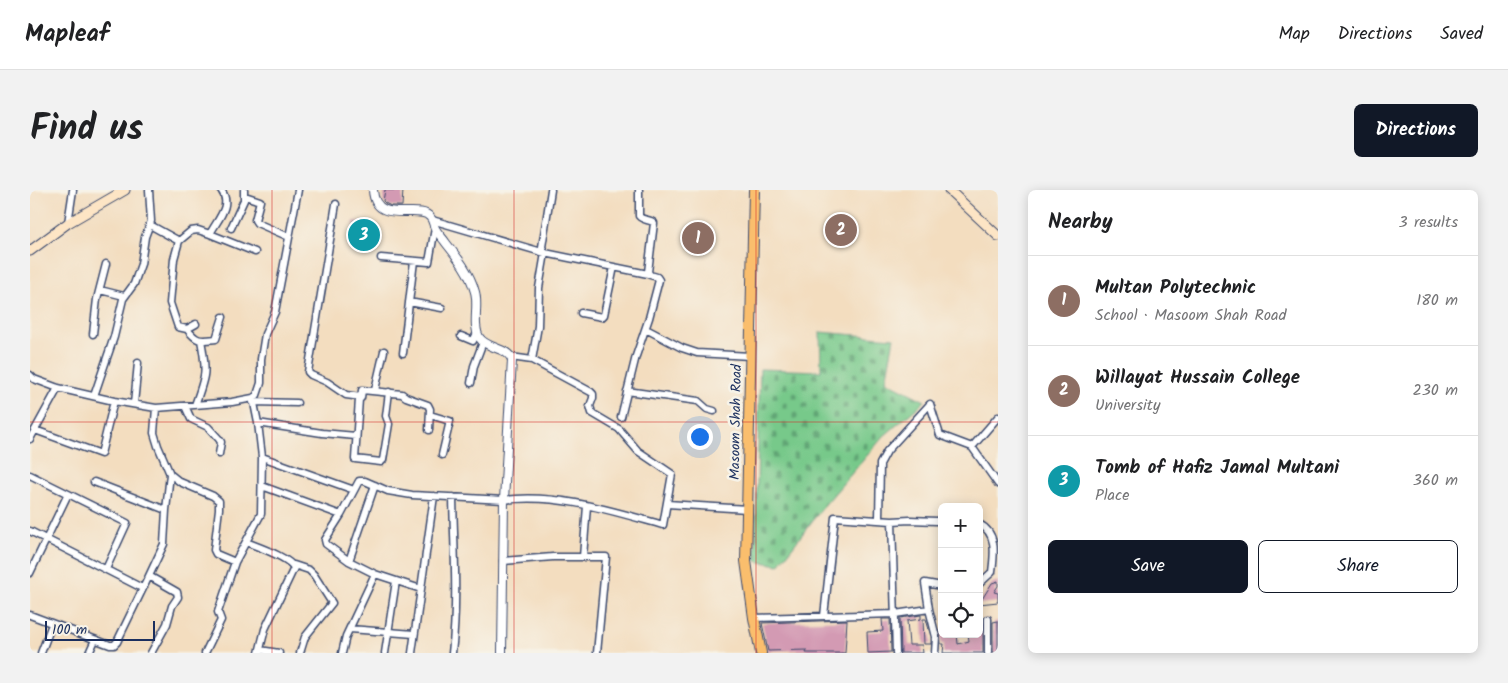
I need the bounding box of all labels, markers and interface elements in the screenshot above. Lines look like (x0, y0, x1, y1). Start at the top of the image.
text: Mapleaf (25, 15, 109, 54)
text: Map (1278, 20, 1310, 49)
text: Directions (1338, 20, 1412, 49)
text: Saved (1440, 20, 1483, 49)
text: Find us (30, 102, 143, 158)
button: Directions (1354, 104, 1478, 157)
text: Nearby (1048, 206, 1113, 239)
text: 3 results (1399, 210, 1458, 235)
pin: 2 (825, 211, 857, 249)
pin: 3 (348, 216, 380, 254)
pin: 1 (682, 219, 714, 257)
text: Multan Polytechnic (1095, 273, 1256, 303)
text: 1 (1062, 288, 1066, 313)
text: 180 m (1416, 288, 1458, 313)
text: School · Masoom Shah Road (1095, 303, 1286, 328)
street label: Masoom Shah Road (724, 363, 748, 480)
text: Willayat Hussain College (1095, 363, 1300, 393)
text: 2 (1059, 378, 1069, 403)
text: 230 m (1412, 378, 1458, 403)
text: University (1095, 393, 1160, 418)
your location (687, 424, 713, 450)
text: Tomb of Hafiz Jamal Multani (1095, 453, 1339, 483)
text: 3 (1060, 468, 1068, 493)
text: 360 m (1413, 468, 1458, 493)
text: Place (1095, 483, 1129, 508)
map controls (938, 503, 983, 638)
button: + (938, 503, 983, 548)
button: Save (1048, 540, 1248, 593)
button: Share (1258, 540, 1458, 593)
button: − (938, 548, 983, 593)
button: locate (938, 593, 983, 638)
scale bar (45, 618, 155, 641)
text: 100 m (52, 619, 87, 641)

